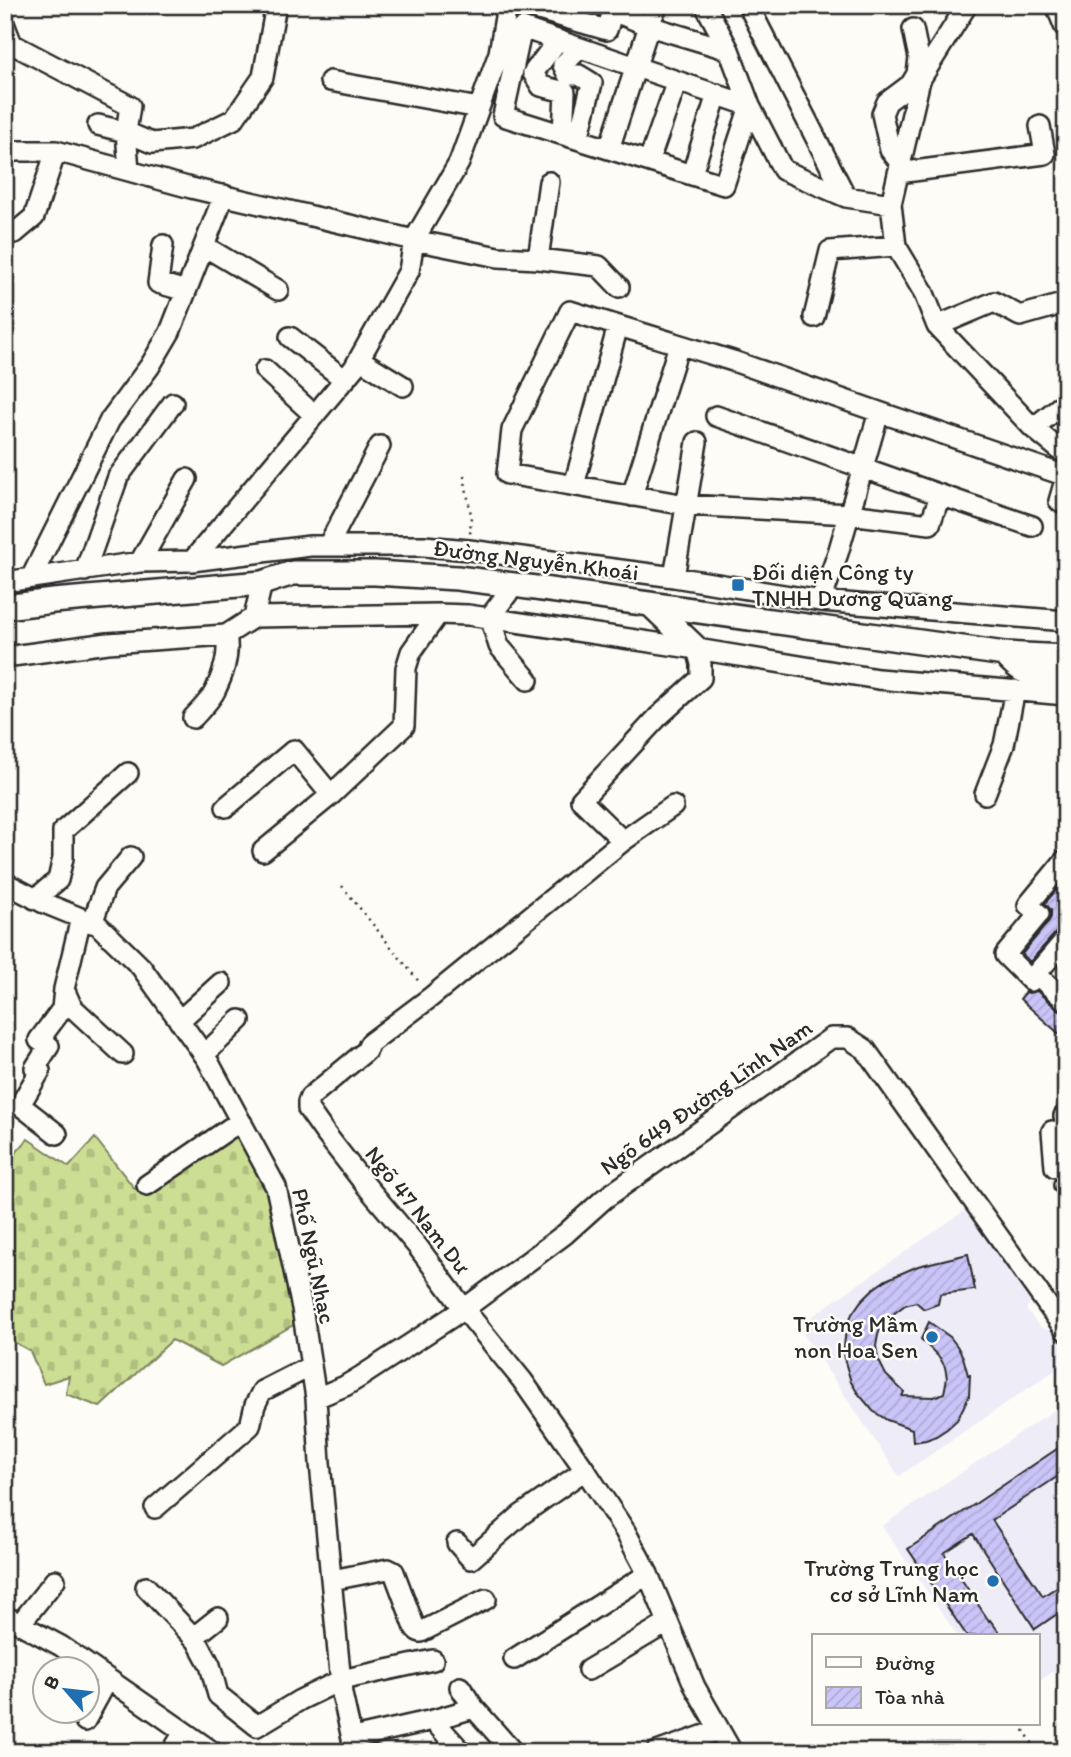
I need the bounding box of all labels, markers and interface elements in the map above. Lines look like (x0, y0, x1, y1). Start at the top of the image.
street label: Đường Nguyễn Khoái (432, 534, 640, 586)
place label: Đối diện Công ty TNHH Dương Quang (752, 558, 953, 612)
marker: Đối diện Công ty TNHH Dương Quang (730, 577, 746, 593)
street label: Ngõ 649 Đường Lĩnh Nam (595, 1013, 818, 1181)
street label: Ngõ 47 Nam Dư (359, 1140, 477, 1280)
street label: Phố Ngũ Nhạc (286, 1186, 342, 1326)
place label: Trường Mầm non Hoa Sen (793, 1310, 918, 1364)
marker: Trường Mầm non Hoa Sen (924, 1329, 940, 1345)
place label: Trường Trung học cơ sở Lĩnh Nam (804, 1554, 979, 1608)
marker: Trường Trung học cơ sở Lĩnh Nam (985, 1573, 1001, 1589)
legend (812, 1634, 1040, 1726)
text: Đường (875, 1650, 935, 1675)
north arrow (32, 1656, 102, 1726)
text: B (38, 1671, 64, 1693)
text: Tòa nhà (875, 1684, 945, 1709)

